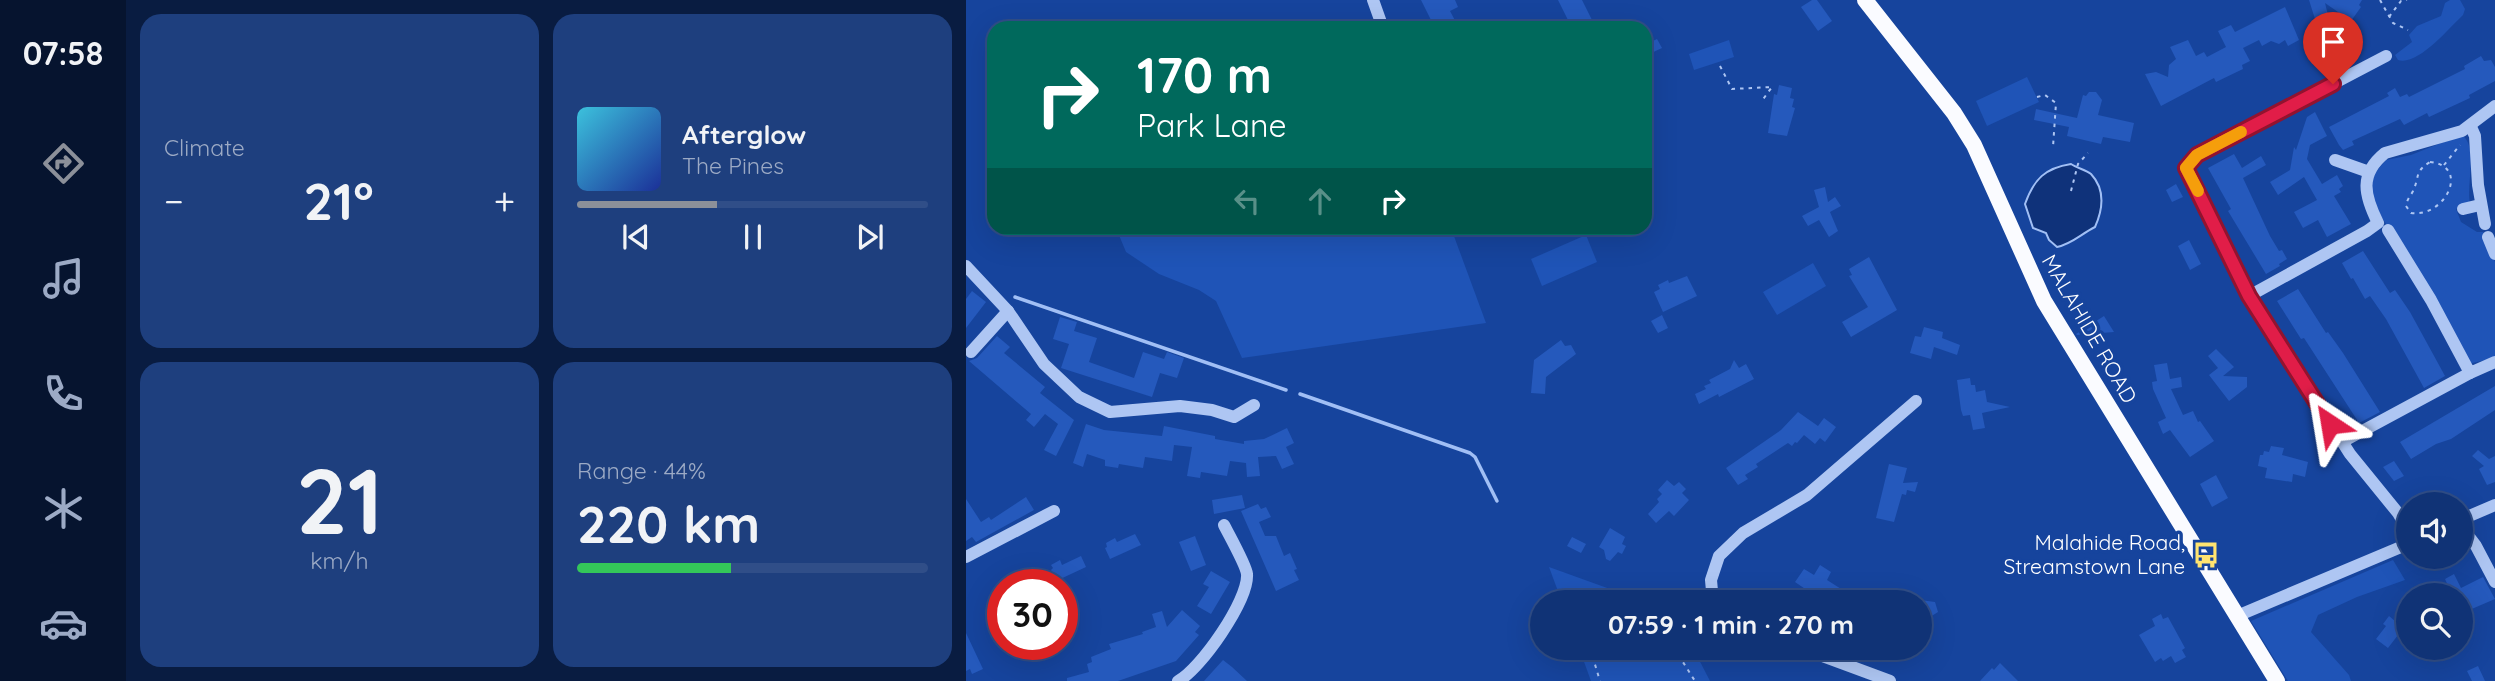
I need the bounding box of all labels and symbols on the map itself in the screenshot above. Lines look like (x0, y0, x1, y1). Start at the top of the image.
pin (2303, 12.0, 2363, 84)
street label: MALAHIDE ROAD (2037, 250, 2143, 407)
position arrow (2293, 387, 2367, 461)
place label: Malahide Road, Streamstown Lane (2004, 529, 2185, 579)
bus stop icon: Malahide Road, Streamstown Lane (2191, 540, 2221, 570)
speed limit sign: 30 (987, 569, 1078, 660)

